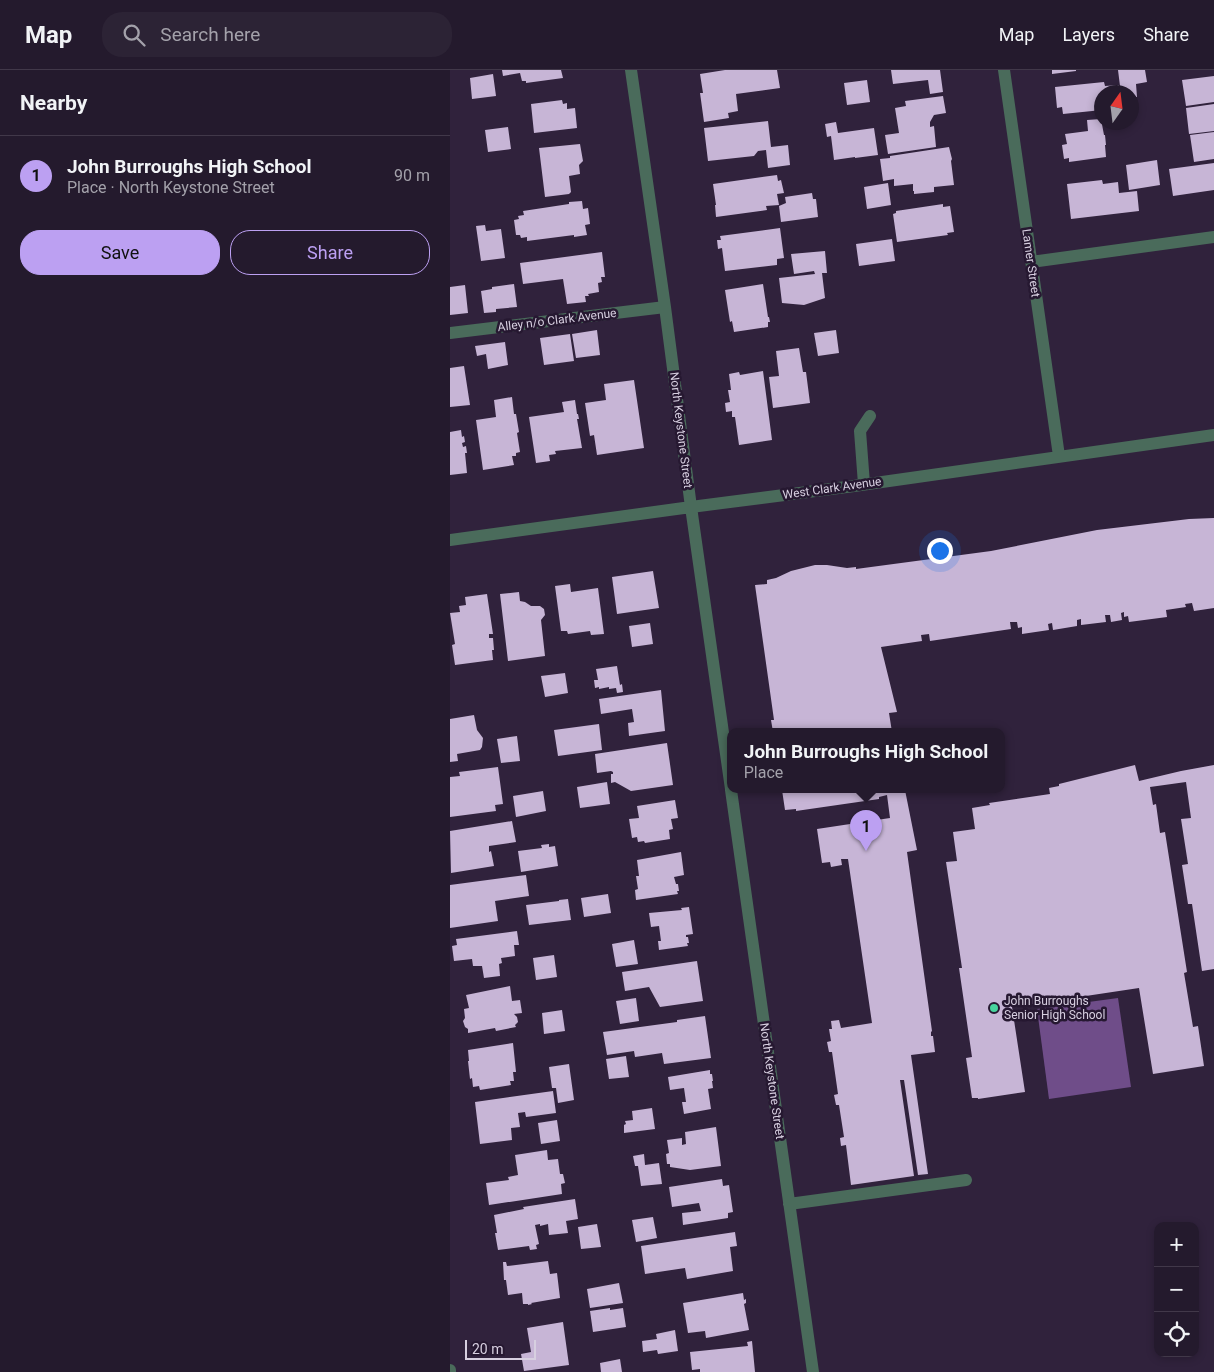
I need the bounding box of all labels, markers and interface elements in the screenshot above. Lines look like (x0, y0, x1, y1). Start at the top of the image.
search box (102, 12, 452, 57)
text: Map (25, 21, 72, 49)
icon: search (120, 21, 148, 49)
text: Search here (160, 23, 260, 46)
text: Map (999, 24, 1034, 45)
text: Layers (1062, 24, 1115, 45)
text: Share (1143, 24, 1189, 45)
north arrow (1094, 85, 1139, 130)
text: Nearby (20, 91, 87, 115)
text: John Burroughs High School (67, 155, 311, 178)
text: 1 (31, 166, 41, 185)
text: 90 m (394, 166, 430, 185)
text: Place · North Keystone Street (67, 178, 275, 197)
street label: Lamer Street (1019, 228, 1043, 298)
button: Save (20, 230, 220, 275)
button: Share (230, 230, 430, 275)
street label: Alley n/o Clark Avenue (497, 306, 617, 334)
street label: North Keystone Street (667, 371, 695, 489)
street label: West Clark Avenue (782, 474, 882, 502)
your location (927, 538, 953, 564)
popup (727, 728, 1005, 793)
text: John Burroughs High School (744, 740, 988, 763)
text: Place (744, 763, 783, 782)
pin: 1 (850, 810, 882, 851)
place label: John Burroughs Senior High School (1004, 994, 1105, 1022)
marker: John Burroughs Senior High School (988, 1002, 1000, 1014)
street label: North Keystone Street (757, 1022, 787, 1140)
map controls (1154, 1222, 1199, 1357)
button: + (1154, 1222, 1199, 1267)
button: − (1154, 1267, 1199, 1312)
button: locate (1154, 1312, 1199, 1357)
scale bar (465, 1337, 536, 1360)
text: 20 m (472, 1341, 504, 1357)

